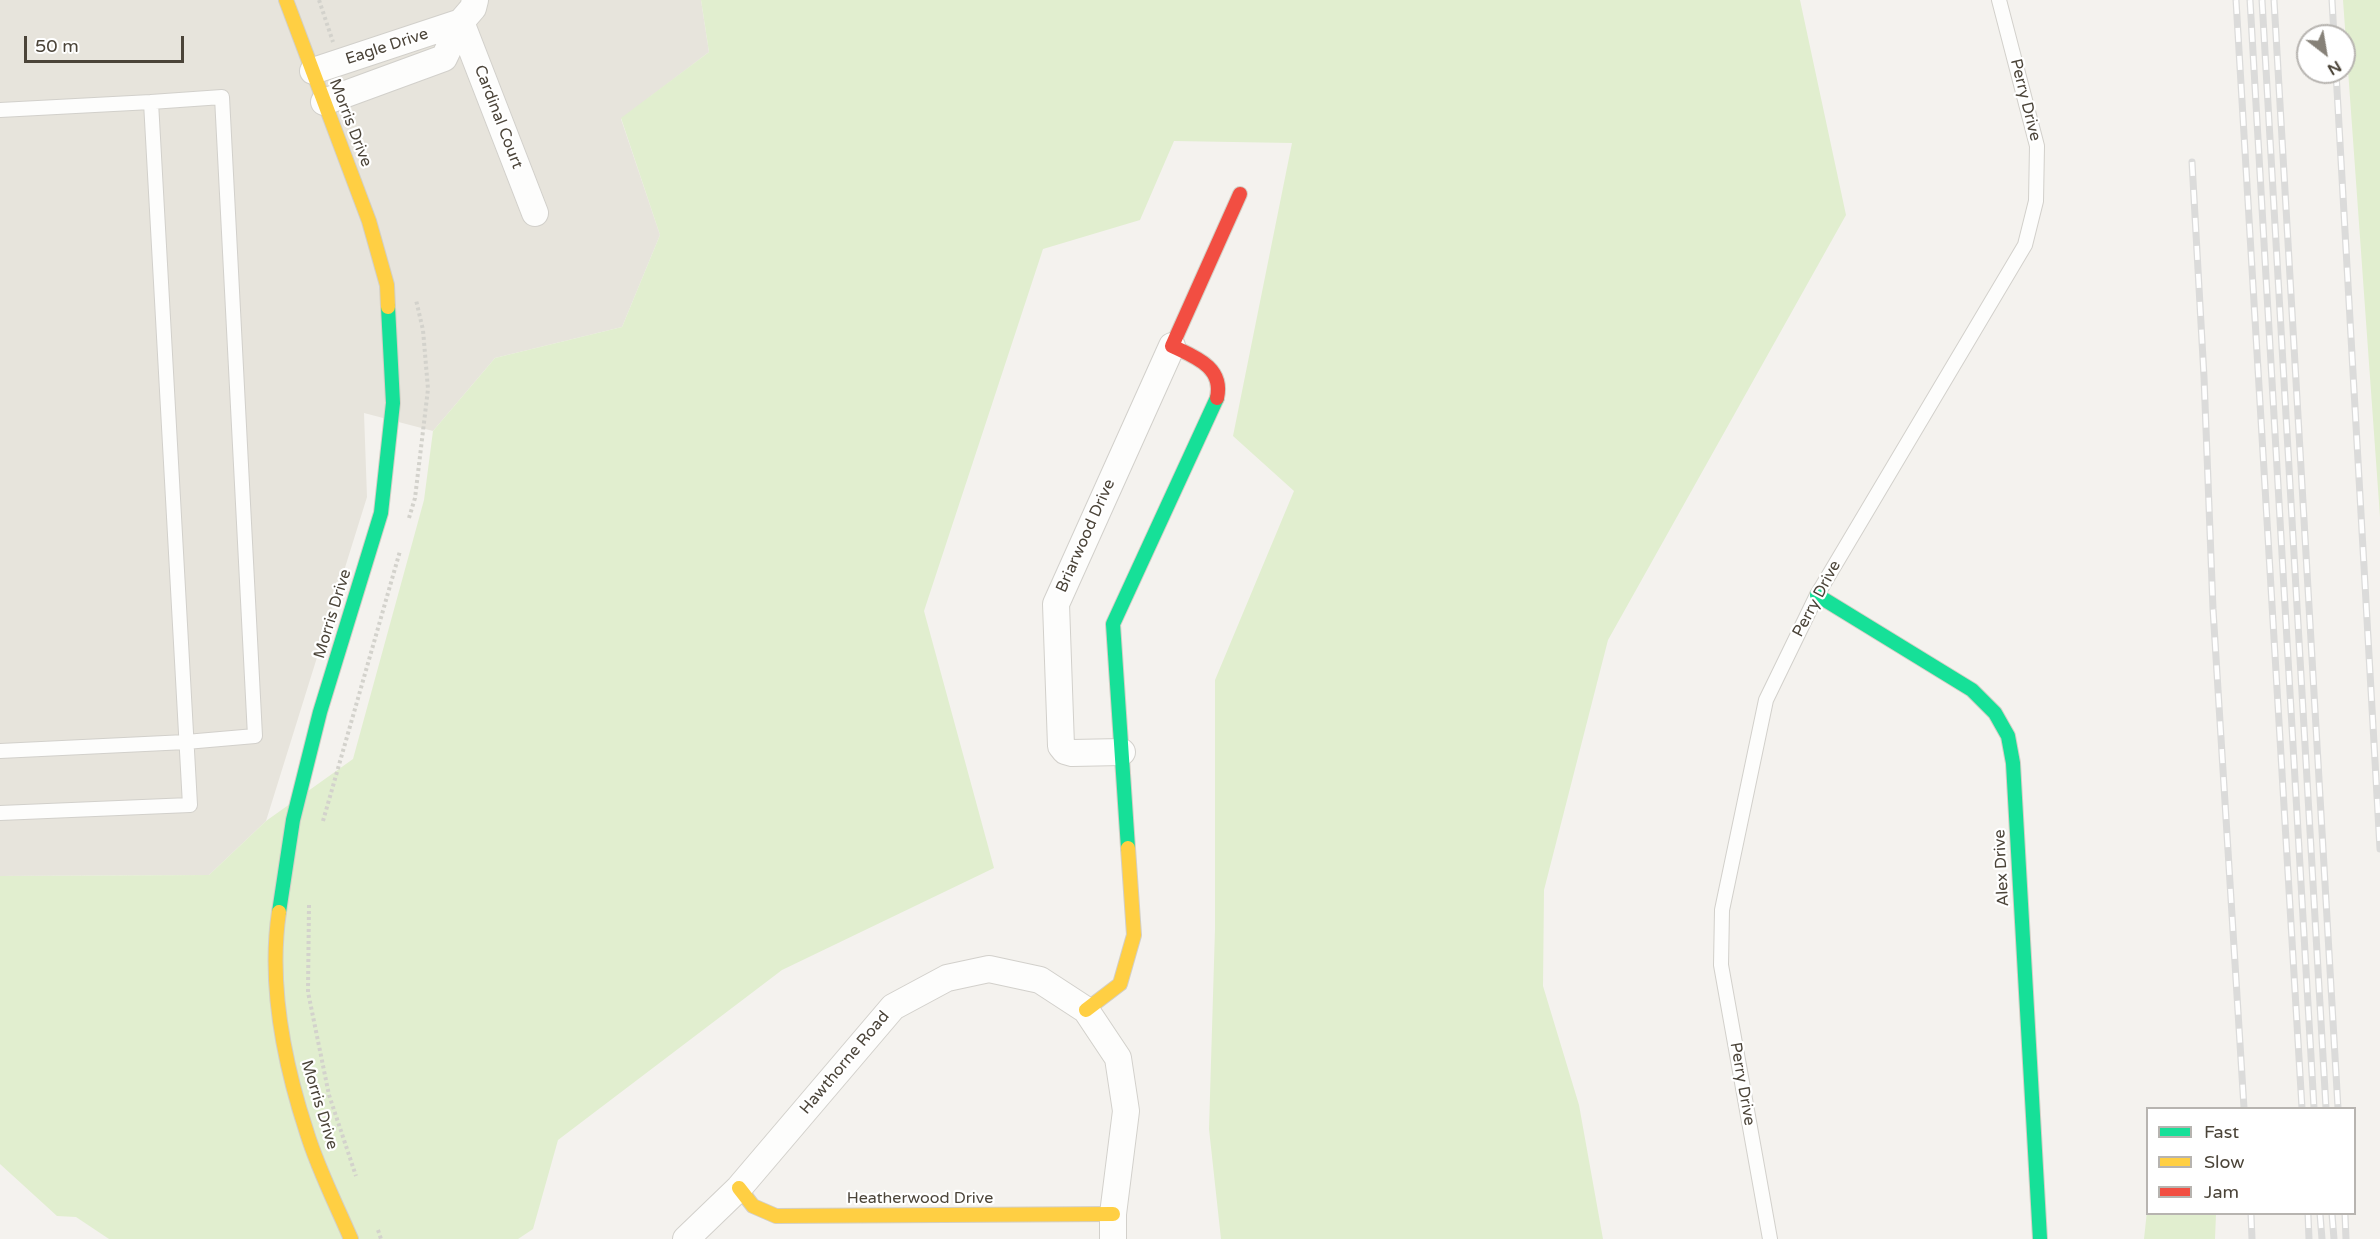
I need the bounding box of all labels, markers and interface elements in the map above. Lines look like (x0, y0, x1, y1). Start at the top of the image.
scale bar (27, 24, 188, 62)
north arrow (2296, 24, 2356, 84)
street label: Eagle Drive (343, 25, 431, 69)
text: 50 m (35, 35, 79, 57)
text: N (2324, 56, 2345, 80)
street label: Perry Drive (2006, 57, 2044, 143)
street label: Cardinal Court (469, 62, 527, 172)
street label: Morris Drive (324, 76, 376, 170)
street label: Briarwood Drive (1052, 476, 1120, 596)
street label: Perry Drive (1789, 557, 1845, 641)
street label: Morris Drive (310, 567, 356, 661)
street label: Alex Drive (1990, 829, 2014, 907)
street label: Hawthorne Road (796, 1007, 894, 1119)
street label: Perry Drive (1725, 1041, 1759, 1127)
street label: Morris Drive (296, 1058, 342, 1152)
legend (2146, 1107, 2356, 1215)
text: Fast (2204, 1121, 2239, 1143)
text: Slow (2204, 1151, 2245, 1173)
text: Jam (2204, 1181, 2239, 1203)
street label: Heatherwood Drive (847, 1189, 993, 1209)

